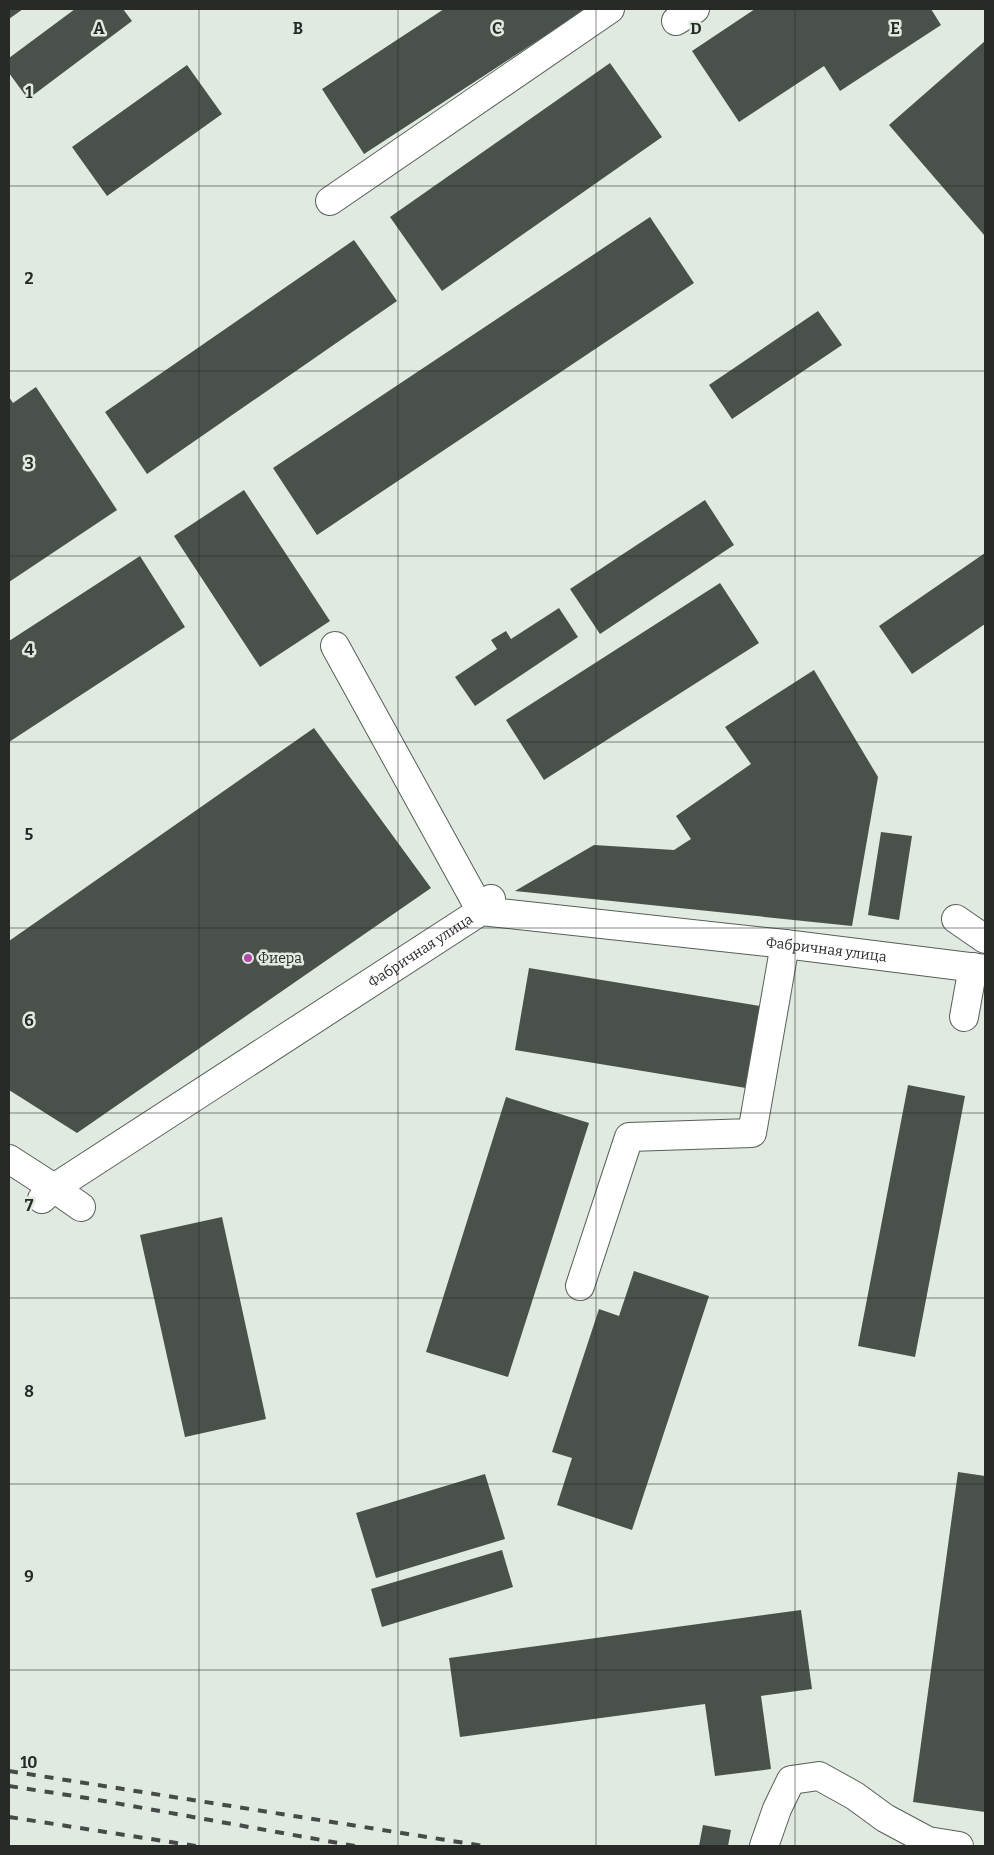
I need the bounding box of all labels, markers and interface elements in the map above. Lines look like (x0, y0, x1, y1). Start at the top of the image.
text: A (93, 19, 105, 38)
text: B (293, 19, 303, 38)
text: C (492, 19, 502, 38)
text: D (690, 19, 702, 38)
text: E (890, 19, 900, 38)
text: 1 (26, 83, 33, 102)
text: 2 (24, 269, 34, 288)
text: 3 (24, 454, 34, 473)
text: 4 (24, 640, 34, 659)
text: 5 (25, 825, 34, 844)
street label: Фабричная улица (365, 910, 476, 991)
street label: Фабричная улица (765, 934, 888, 966)
place label: Фиера (258, 950, 302, 967)
marker: Фиера (242, 952, 254, 964)
text: 6 (24, 1011, 34, 1030)
text: 7 (25, 1196, 34, 1215)
text: 8 (24, 1382, 34, 1401)
text: 9 (24, 1567, 34, 1586)
text: 10 (20, 1753, 38, 1772)

